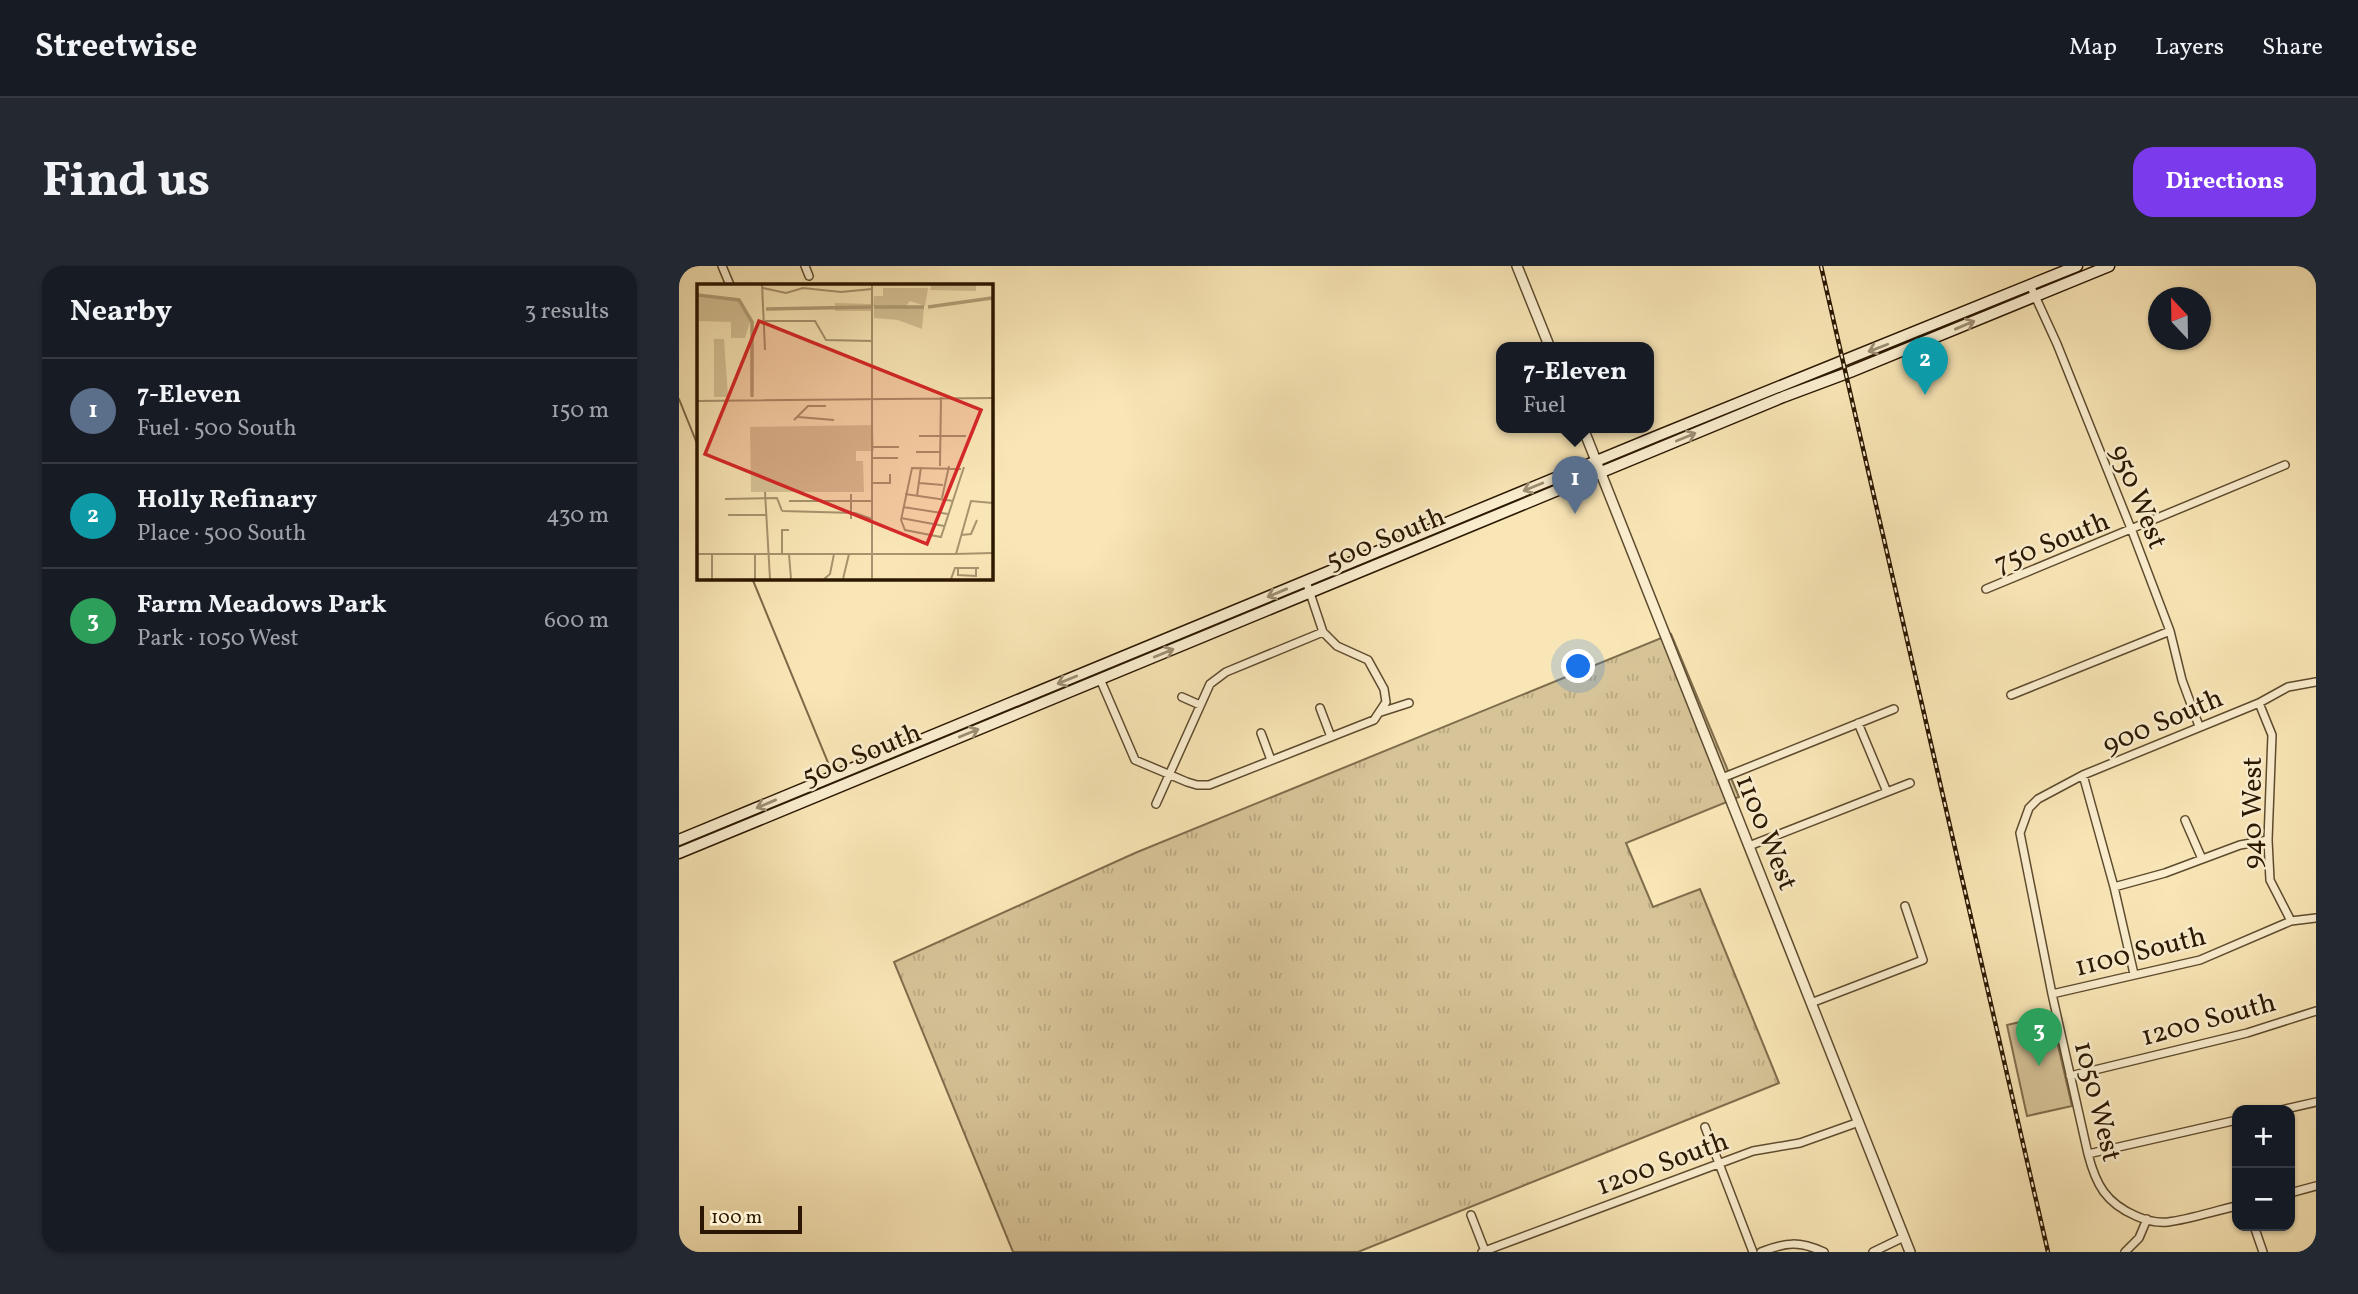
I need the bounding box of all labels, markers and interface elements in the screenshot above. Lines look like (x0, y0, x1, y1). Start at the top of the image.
text: Streetwise (35, 25, 197, 71)
text: Map (2069, 31, 2117, 65)
text: Layers (2155, 31, 2224, 65)
text: Share (2262, 31, 2323, 65)
button: Directions (2133, 147, 2316, 217)
text: Find us (42, 148, 210, 217)
inset map (697, 284, 992, 579)
north arrow (2148, 287, 2211, 350)
text: Nearby (70, 291, 172, 333)
text: 3 results (524, 296, 609, 328)
one-way arrow (1954, 318, 1976, 331)
pin: 2 (1902, 337, 1948, 395)
popup (1496, 342, 1654, 433)
one-way arrow (1868, 342, 1889, 355)
text: 7-Eleven (1523, 354, 1627, 390)
text: 7-Eleven (137, 377, 241, 413)
text: Fuel (1523, 390, 1566, 422)
text: 1 (88, 395, 98, 427)
text: 150 m (551, 395, 609, 427)
text: Fuel · 500 South (137, 413, 297, 445)
one-way arrow (1675, 430, 1696, 443)
street label: 950 West (2099, 439, 2176, 555)
pin: 1 (1552, 456, 1598, 514)
text: Holly Refinary (137, 482, 317, 518)
one-way arrow (1522, 482, 1544, 495)
street label: 500 South (1321, 498, 1451, 581)
text: 2 (87, 500, 99, 532)
text: 430 m (546, 500, 609, 532)
street label: 750 South (1988, 502, 2116, 584)
text: Place · 500 South (137, 518, 307, 550)
text: Farm Meadows Park (137, 587, 387, 623)
one-way arrow (1267, 587, 1288, 600)
text: 3 (87, 605, 99, 637)
text: 600 m (544, 605, 609, 637)
text: Park · 1050 West (137, 623, 299, 655)
one-way arrow (1152, 646, 1174, 659)
your location (1561, 649, 1595, 683)
one-way arrow (1057, 674, 1078, 687)
street label: 900 South (2097, 679, 2229, 765)
street label: 500 South (797, 714, 927, 797)
one-way arrow (957, 726, 979, 739)
street label: 940 West (2234, 757, 2273, 869)
street label: 1100 West (1725, 769, 1807, 897)
one-way arrow (756, 798, 777, 811)
street label: 1100 South (2071, 917, 2210, 988)
street label: 1200 South (2137, 984, 2280, 1057)
pin: 3 (2016, 1008, 2062, 1066)
street label: 1050 West (2063, 1037, 2130, 1166)
map controls (2232, 1105, 2295, 1231)
button: + (2232, 1105, 2295, 1168)
street label: 1200 South (1591, 1122, 1734, 1206)
button: − (2232, 1168, 2295, 1231)
scale bar (700, 1203, 801, 1235)
text: 100 m (711, 1205, 762, 1231)

